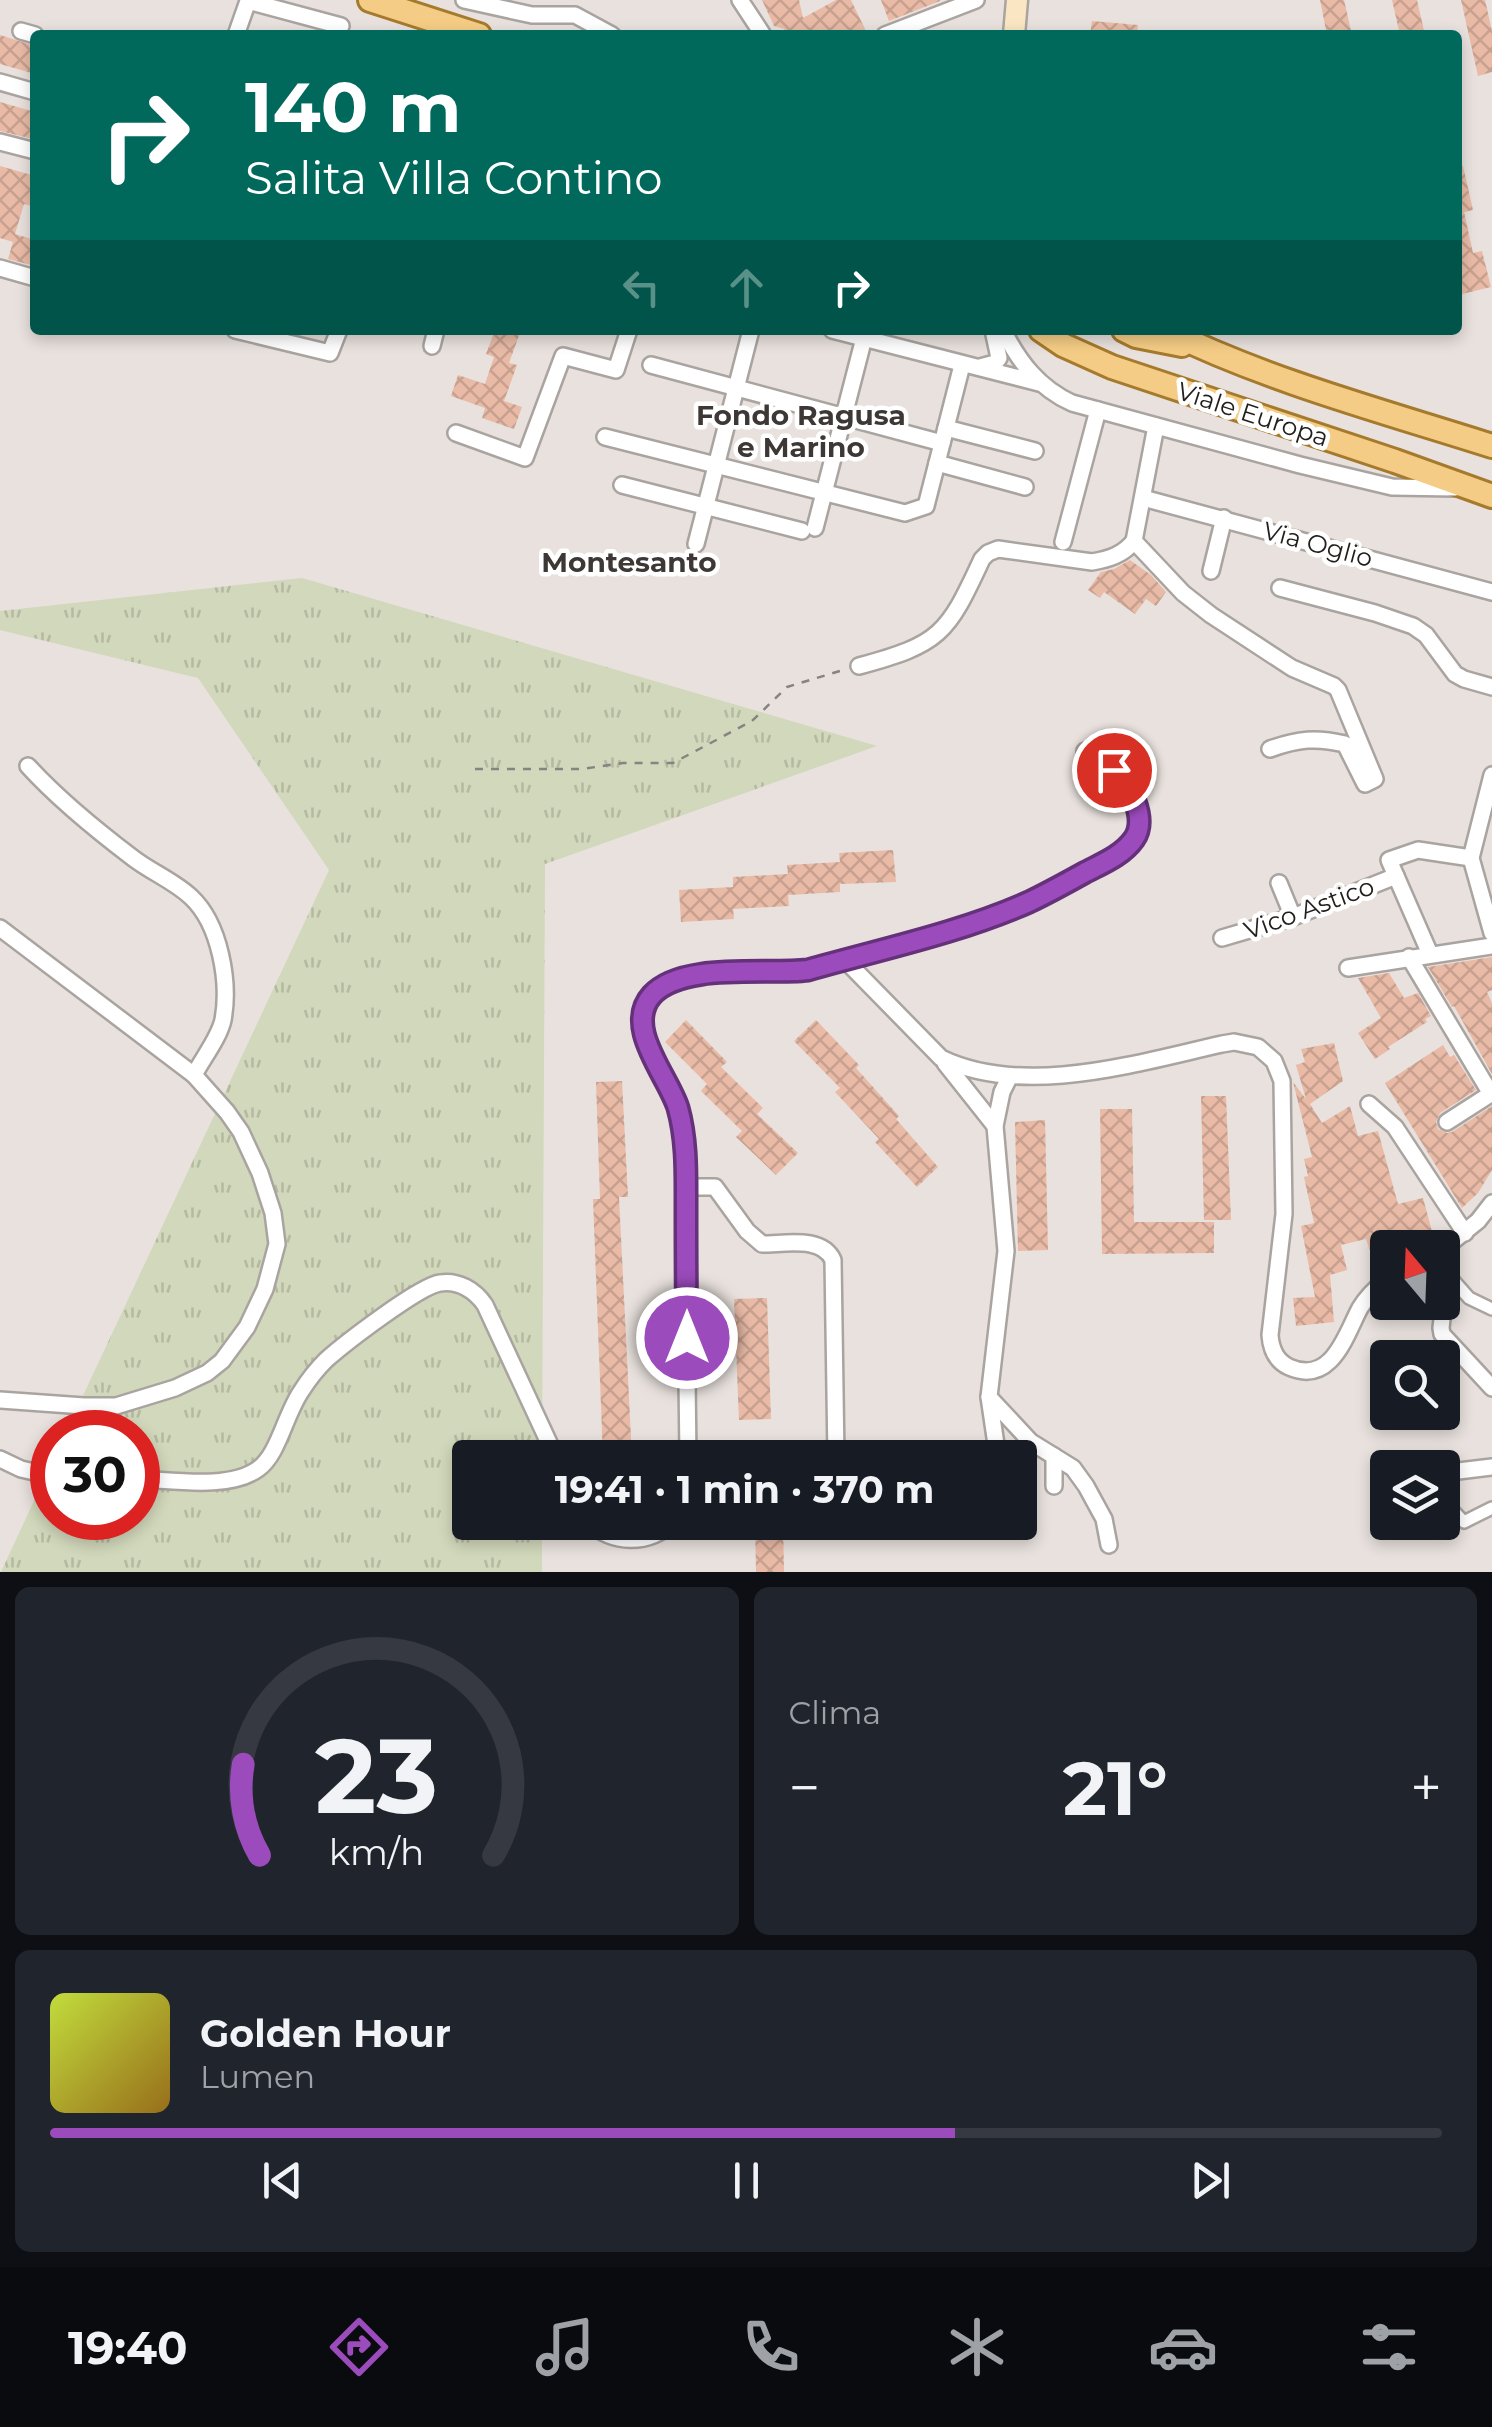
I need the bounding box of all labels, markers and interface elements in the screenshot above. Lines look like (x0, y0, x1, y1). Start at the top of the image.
text: 140 m (245, 64, 461, 150)
icon: right (80, 70, 210, 200)
text: Salita Villa Contino (245, 150, 663, 205)
icon: left (614, 260, 669, 315)
icon: ahead (719, 260, 774, 315)
icon: right (824, 260, 879, 315)
street label: Viale Europa (1174, 375, 1332, 453)
district label: Fondo Ragusa e Marino (696, 398, 906, 464)
street label: Via Oglio (1260, 515, 1376, 573)
district label: Montesanto (541, 545, 717, 579)
pin (1072, 728, 1157, 813)
icon: arrive (1087, 743, 1142, 798)
street label: Vico Astico (1240, 871, 1378, 945)
north arrow (1370, 1230, 1460, 1320)
map controls (1370, 1230, 1460, 1540)
position arrow (635, 1286, 739, 1390)
button: search (1370, 1340, 1460, 1430)
speed limit sign: 30 (30, 1410, 160, 1540)
button: layers (1370, 1450, 1460, 1540)
text: 19:41 · 1 min · 370 m (555, 1466, 934, 1513)
text: Clima (789, 1693, 881, 1732)
text: 23 (315, 1712, 438, 1839)
text: 21° (1063, 1742, 1168, 1834)
text: − (789, 1754, 820, 1821)
text: + (1410, 1754, 1442, 1821)
text: km/h (329, 1830, 424, 1874)
text: Golden Hour (200, 2010, 451, 2057)
text: Lumen (200, 2057, 315, 2096)
icon: previous (255, 2153, 310, 2208)
icon: pause (719, 2153, 774, 2208)
icon: next (1183, 2153, 1238, 2208)
icon: directions (324, 2312, 394, 2382)
icon: music (530, 2312, 600, 2382)
icon: phone (736, 2312, 806, 2382)
icon: climate (942, 2312, 1012, 2382)
icon: car (1148, 2312, 1218, 2382)
icon: filters (1354, 2312, 1424, 2382)
text: 19:40 (68, 2320, 188, 2375)

